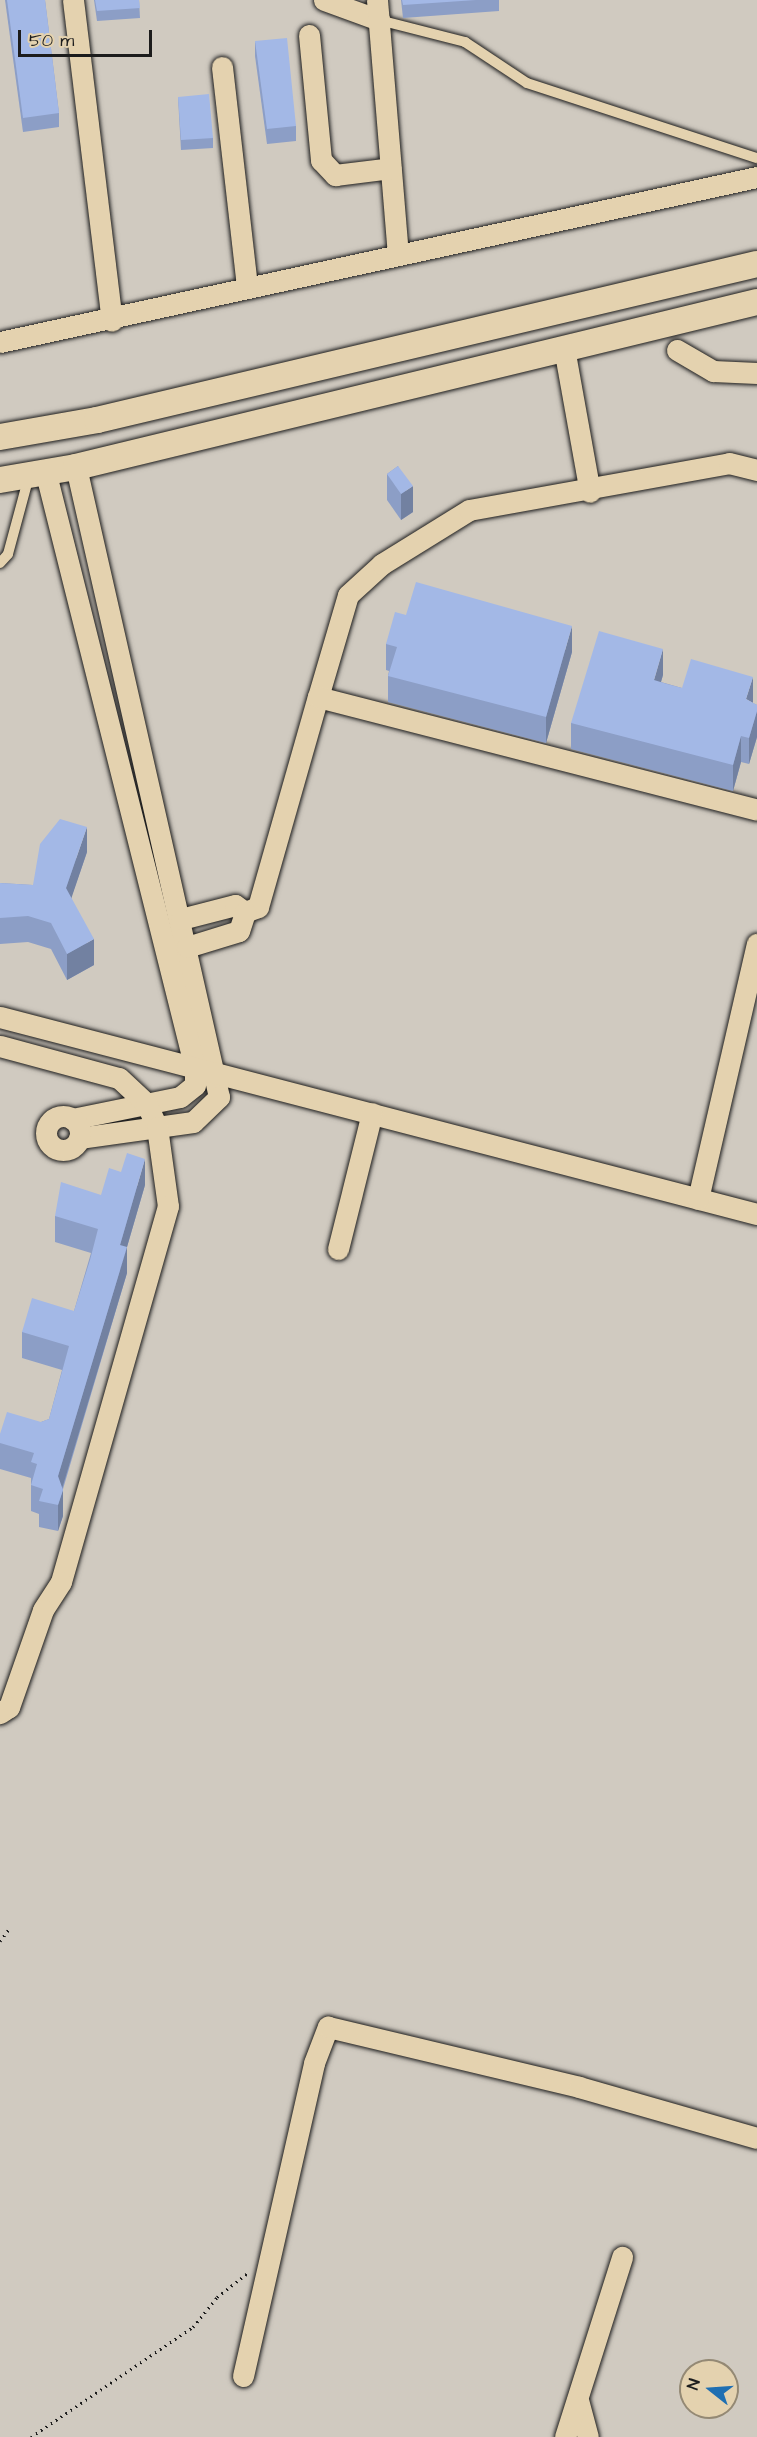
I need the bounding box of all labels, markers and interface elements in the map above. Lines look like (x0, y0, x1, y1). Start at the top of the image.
scale bar (21, 18, 154, 56)
text: 50 m (29, 28, 74, 53)
north arrow (679, 2359, 739, 2419)
text: N (682, 2376, 706, 2392)

